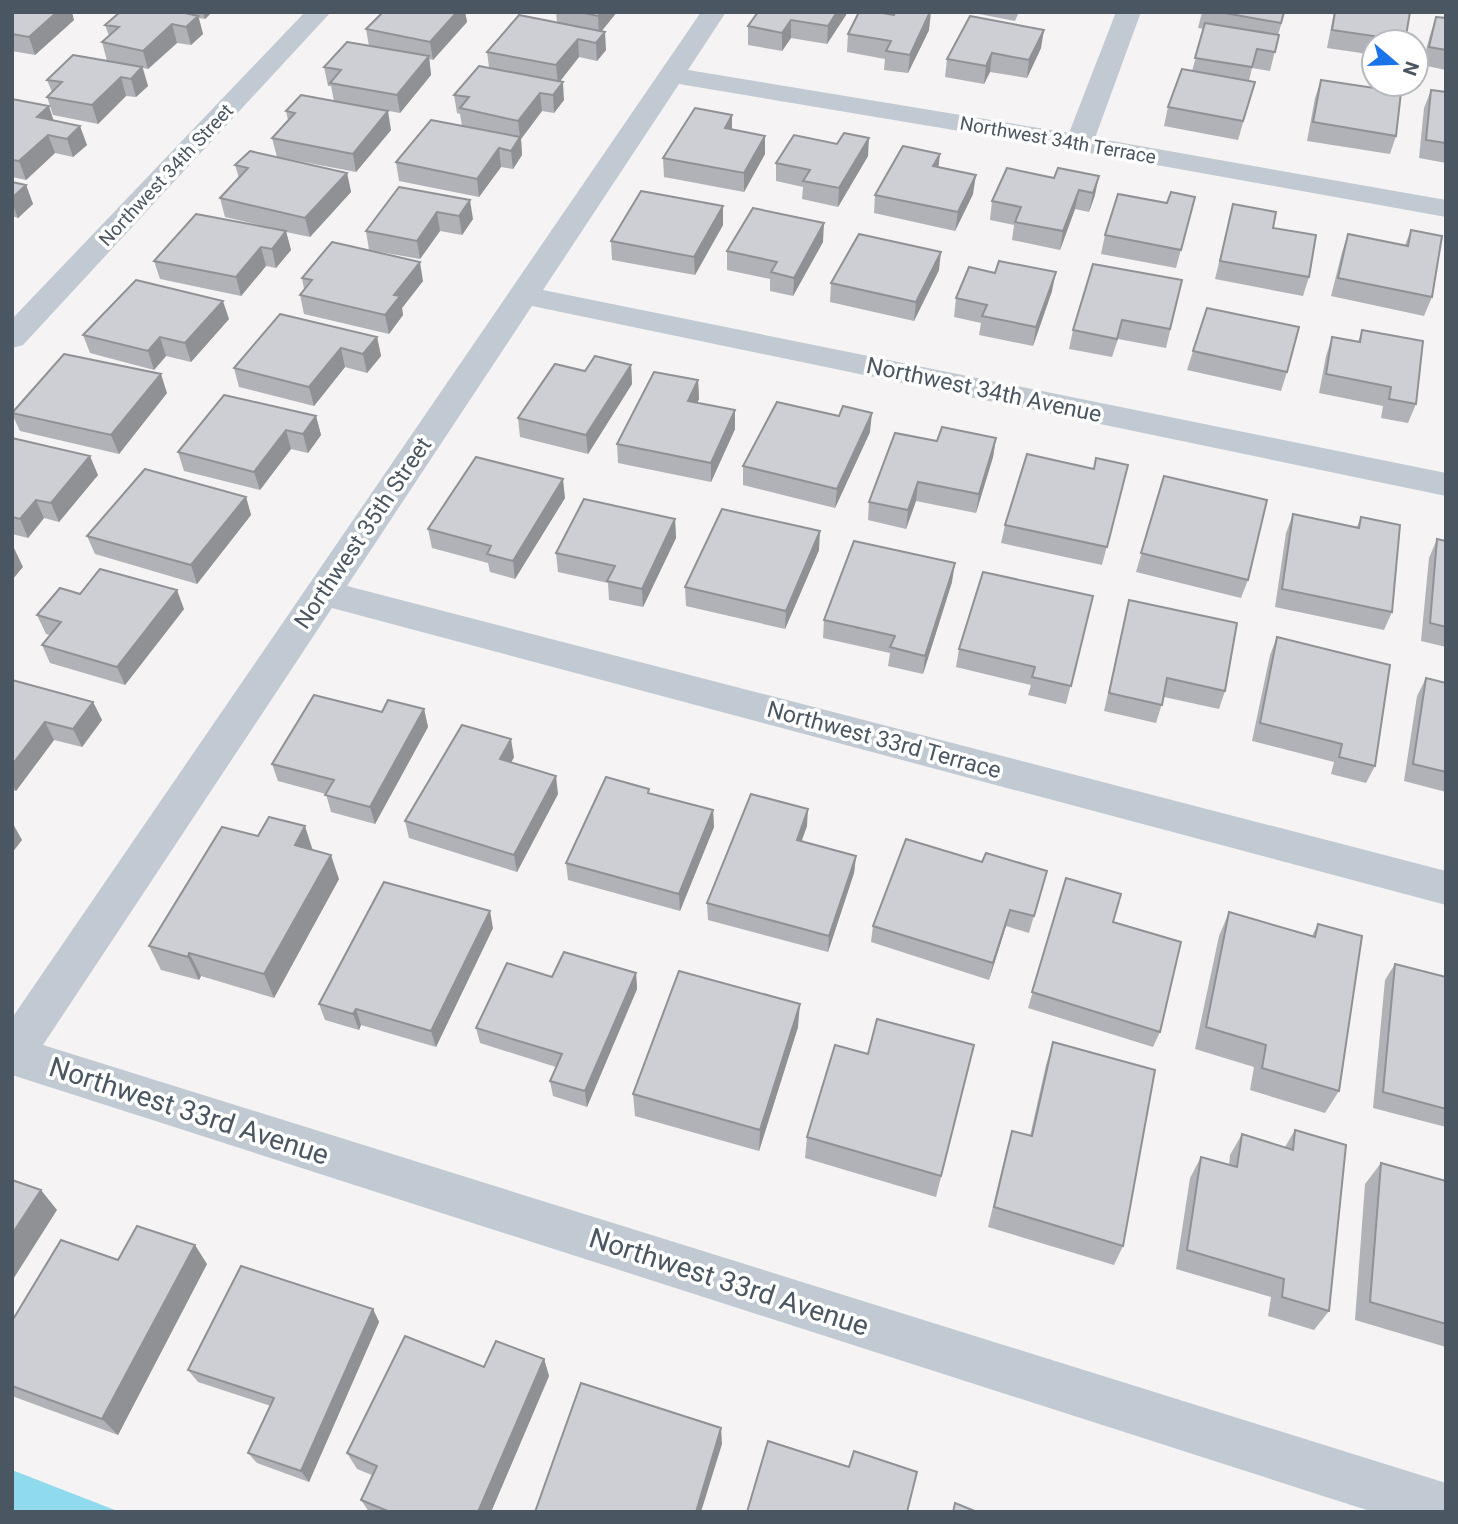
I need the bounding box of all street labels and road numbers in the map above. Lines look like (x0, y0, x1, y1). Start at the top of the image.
street label: Northwest 34th Street (94, 99, 238, 251)
street label: Northwest 34th Terrace (958, 111, 1158, 169)
street label: Northwest 34th Avenue (864, 352, 1104, 428)
street label: Northwest 35th Street (289, 432, 437, 634)
street label: Northwest 33rd Terrace (764, 696, 1004, 784)
street label: Northwest 33rd Avenue (45, 1050, 333, 1172)
street label: Northwest 33rd Avenue (585, 1221, 873, 1343)

